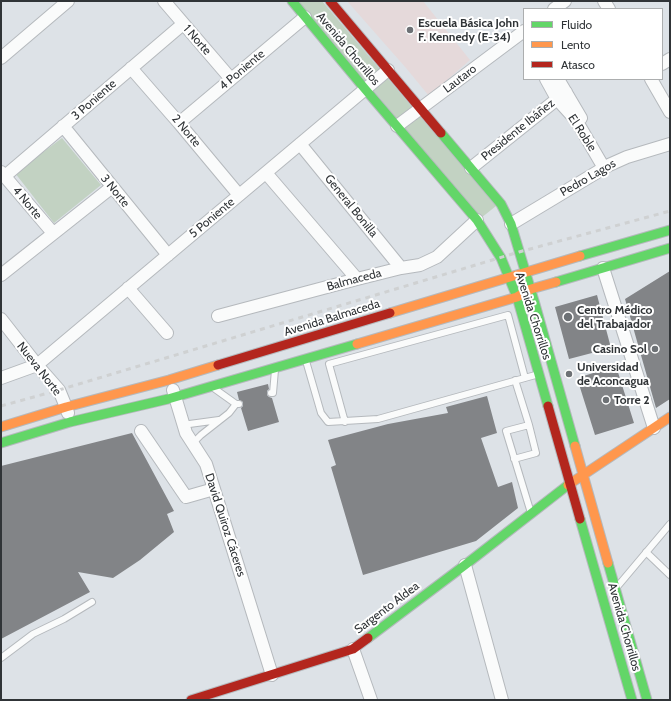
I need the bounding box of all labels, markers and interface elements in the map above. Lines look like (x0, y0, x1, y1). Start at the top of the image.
legend (523, 8, 663, 80)
street label: Avenida Chorrillos (313, 9, 383, 89)
place label: Escuela Básica John F. Kennedy (E-34) (418, 16, 519, 44)
text: Fluido (561, 17, 592, 32)
street label: 1 Norte (180, 22, 214, 58)
marker: Escuela Básica John F. Kennedy (E-34) (405, 25, 415, 35)
text: Lento (561, 37, 590, 52)
street label: 4 Poniente (216, 47, 268, 93)
text: Atasco (561, 57, 595, 72)
street label: Lautaro (440, 62, 480, 96)
street label: 3 Poniente (69, 77, 119, 123)
street label: Presidente Ibáñez (478, 96, 558, 164)
street label: 2 Norte (168, 112, 204, 150)
street label: El Roble (565, 112, 599, 154)
street label: Pedro Lagos (558, 156, 618, 200)
street label: 3 Norte (97, 172, 133, 210)
street label: General Bonilla (321, 172, 381, 240)
street label: 4 Norte (9, 184, 45, 222)
street label: 5 Poniente (186, 195, 238, 241)
street label: Balmaceda (325, 266, 383, 294)
street label: Avenida Chorrillos (512, 270, 554, 362)
street label: Avenida Balmaceda (282, 297, 382, 339)
place label: Centro Médico del Trabajador (577, 303, 652, 331)
marker: Centro Médico del Trabajador (562, 311, 574, 323)
street label: Nueva Norte (14, 339, 64, 399)
place label: Casino Sol (593, 342, 647, 356)
marker: Casino Sol (650, 344, 660, 354)
place label: Universidad de Aconcagua (577, 360, 649, 388)
marker: Universidad de Aconcagua (564, 369, 574, 379)
place label: Torre 2 (614, 393, 650, 407)
marker: Torre 2 (601, 395, 611, 405)
street label: David Quiroz Cáceres (201, 471, 249, 579)
street label: Sargento Aldea (352, 579, 422, 637)
street label: Avenida Chorrillos (605, 581, 643, 673)

